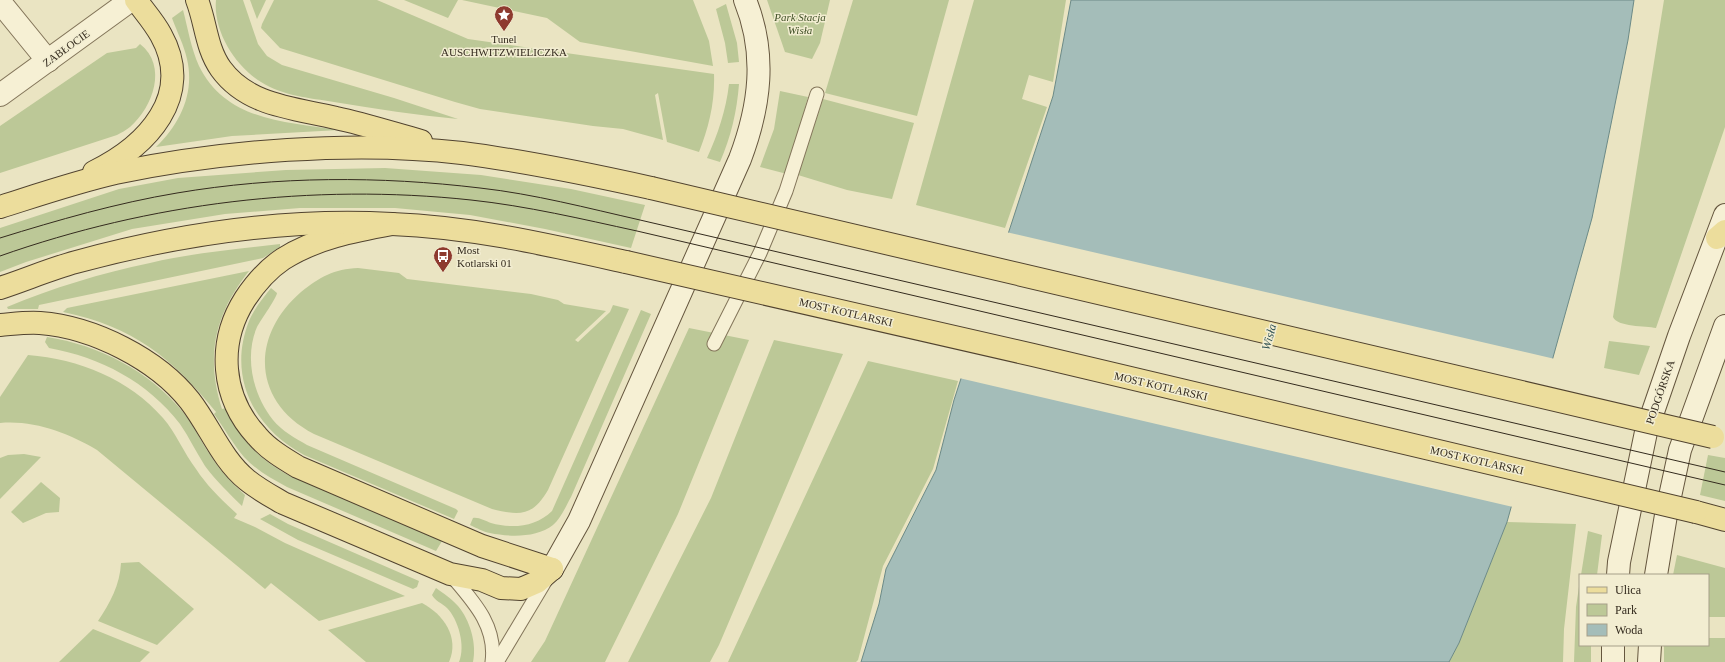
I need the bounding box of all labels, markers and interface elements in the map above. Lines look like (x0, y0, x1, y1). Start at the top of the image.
place icon: Tunel AUSCHWITZWIELICZKA (493, 4, 515, 32)
park label: Park Stacja Wisła (773, 11, 826, 36)
street label: ZABŁOCIE (40, 27, 92, 69)
place label: Tunel AUSCHWITZWIELICZKA (441, 33, 567, 58)
place label: Most Kotlarski 01 (457, 244, 512, 269)
bus stop icon: Most Kotlarski 01 (432, 245, 454, 273)
street label: MOST KOTLARSKI (798, 295, 894, 329)
water label: Wisła (1259, 322, 1279, 352)
street label: PODGÓRSKA (1643, 358, 1677, 426)
street label: MOST KOTLARSKI (1113, 369, 1209, 403)
street label: MOST KOTLARSKI (1429, 443, 1525, 477)
legend (1579, 574, 1709, 646)
text: Ulica (1615, 583, 1642, 597)
text: Park (1615, 603, 1637, 617)
text: Woda (1615, 623, 1643, 637)

